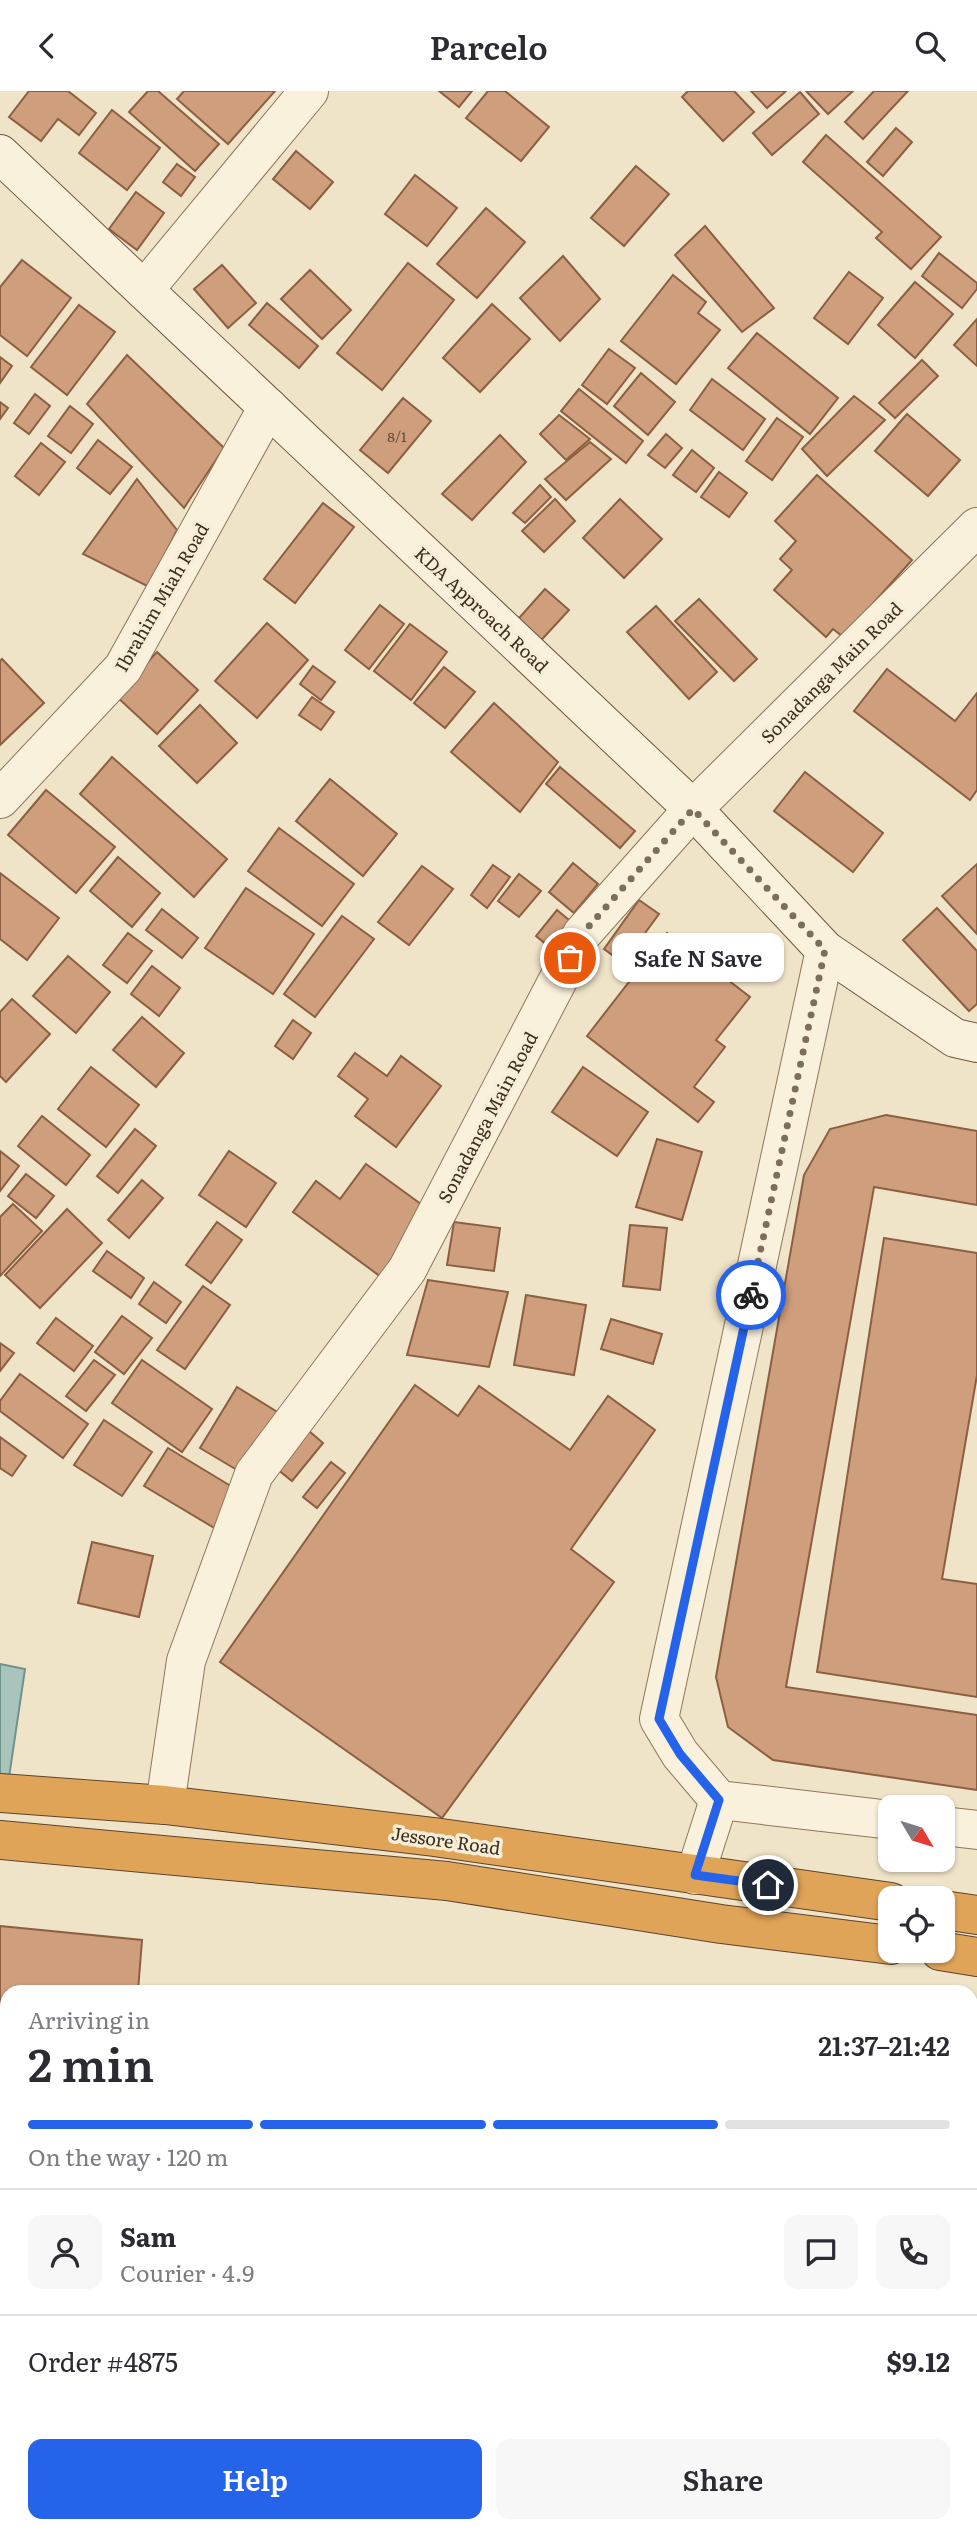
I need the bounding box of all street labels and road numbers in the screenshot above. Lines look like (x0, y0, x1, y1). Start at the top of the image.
street label: Ibrahim Miah Road (107, 517, 215, 677)
street label: KDA Approach Road (409, 540, 555, 678)
street label: Sonadanga Main Road (754, 595, 908, 749)
street label: Sonadanga Main Road (430, 1026, 544, 1208)
street label: Jessore Road (390, 1819, 502, 1861)

